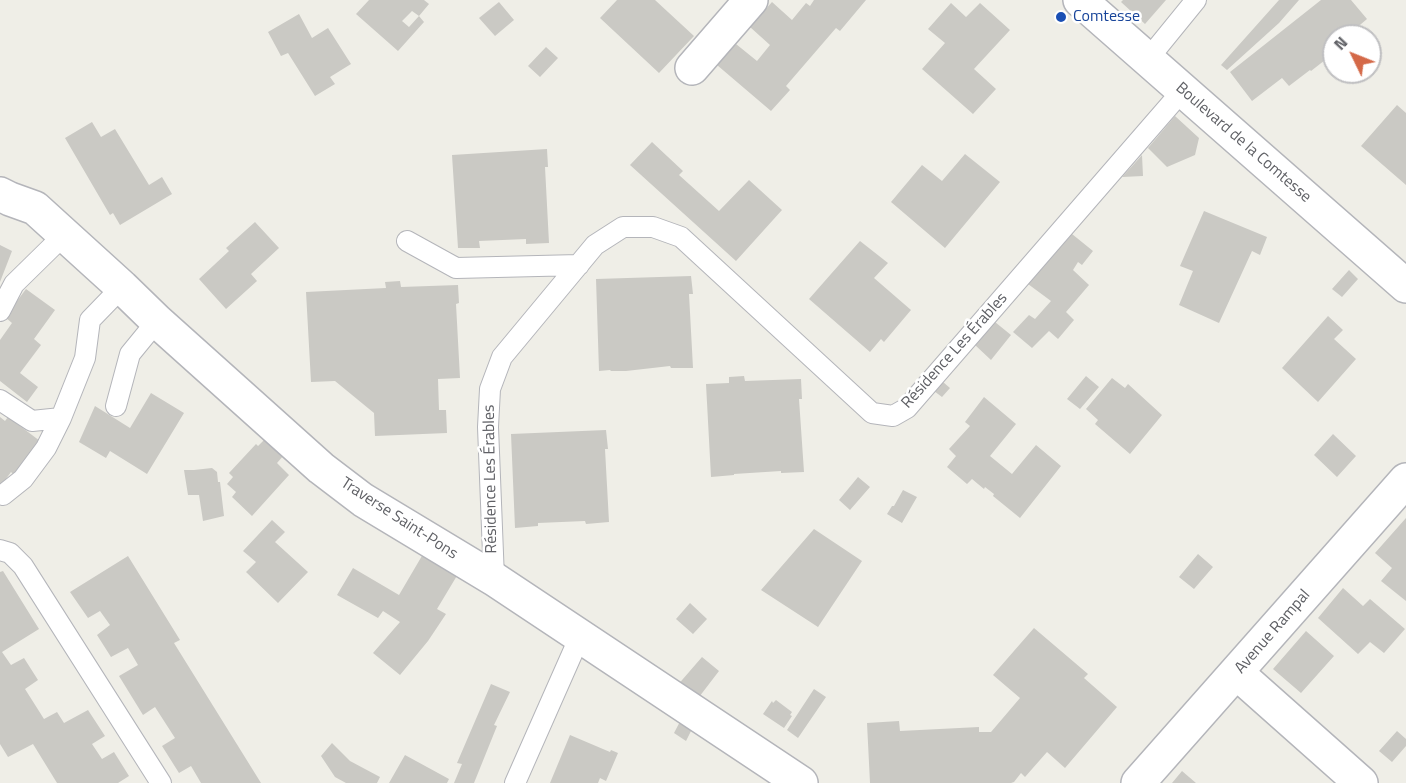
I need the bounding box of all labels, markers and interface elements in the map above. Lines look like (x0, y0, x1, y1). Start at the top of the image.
place label: Comtesse (1073, 7, 1140, 27)
marker: Comtesse (1054, 10, 1068, 24)
north arrow (1322, 24, 1382, 84)
text: N (1328, 31, 1353, 55)
street label: Boulevard de la Comtesse (1171, 79, 1315, 207)
street label: Résidence Les Érables (898, 289, 1012, 413)
street label: Résidence Les Érables (480, 404, 502, 554)
street label: Traverse Saint-Pons (337, 474, 461, 564)
street label: Avenue Rampal (1231, 586, 1315, 678)

